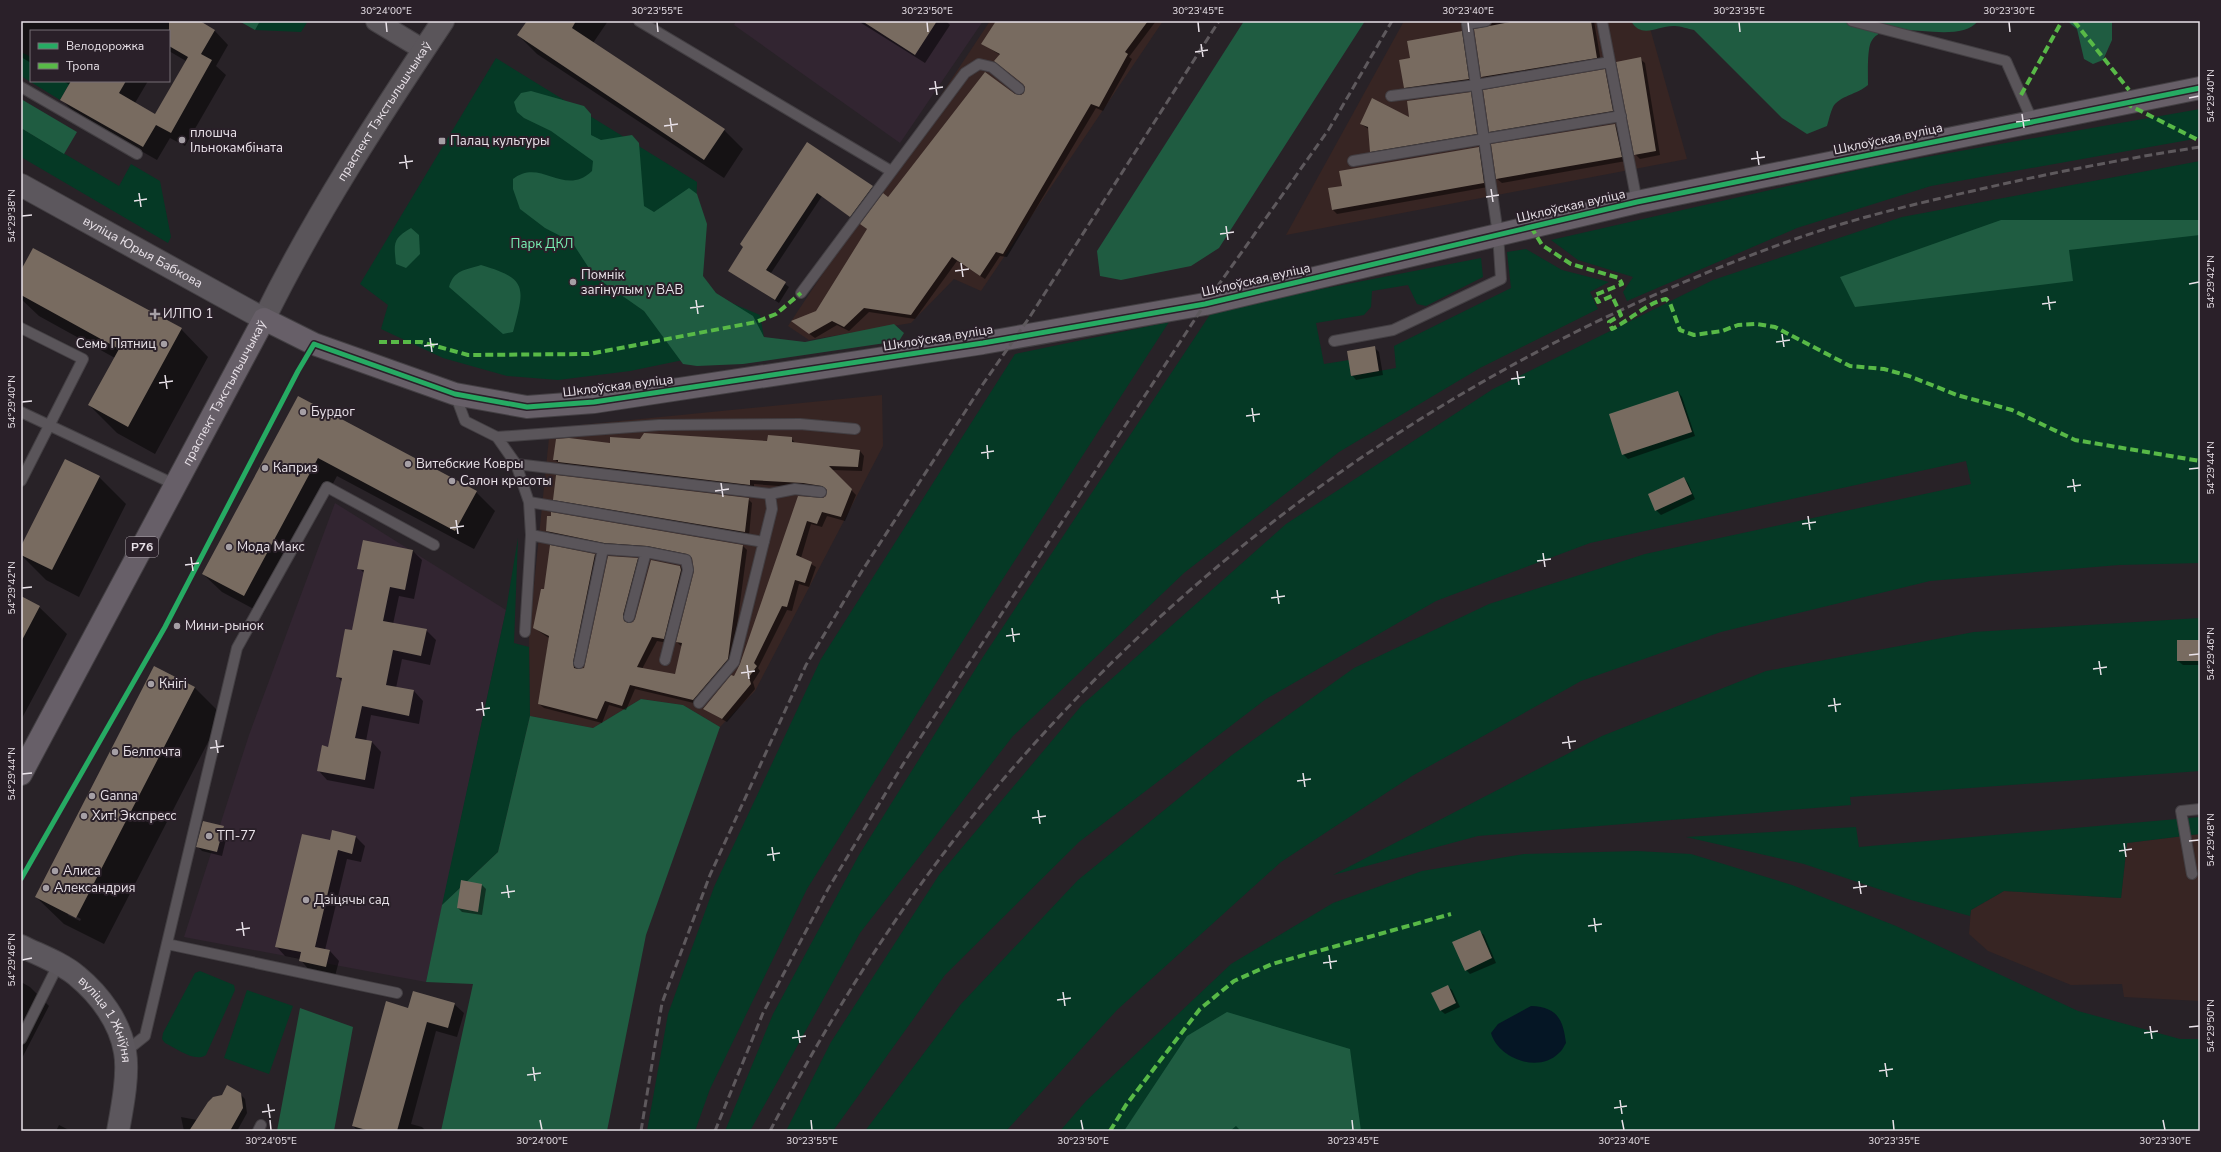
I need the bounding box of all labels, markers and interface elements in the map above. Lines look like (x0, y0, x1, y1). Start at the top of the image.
text: 30°24'00"E (360, 4, 412, 18)
text: 30°23'55"E (631, 4, 683, 18)
text: 30°23'50"E (901, 4, 953, 18)
text: 30°23'45"E (1172, 4, 1224, 18)
text: 30°23'40"E (1442, 4, 1494, 18)
text: 30°23'35"E (1713, 4, 1765, 18)
text: 30°23'30"E (1983, 4, 2035, 18)
legend (30, 30, 170, 82)
text: Велодорожка (66, 38, 144, 54)
street label: праспект Тэкстыльшчыкаў (333, 38, 436, 185)
text: Тропа (66, 58, 100, 74)
text: 54°29'40"N (2204, 69, 2218, 123)
street label: Шклоўская вуліца (1832, 119, 1944, 159)
place label: плошча Ільнокамбіната (190, 124, 283, 157)
place label: Палац культуры (450, 132, 550, 150)
marker: плошча Ільнокамбіната (177, 135, 187, 145)
marker: Палац культуры (437, 136, 447, 146)
street label: Шклоўская вуліца (1515, 185, 1627, 227)
text: 54°29'38"N (5, 189, 19, 243)
street label: вуліца Юрыя Бабкова (80, 212, 206, 292)
park label: Парк ДКЛ (511, 235, 573, 253)
text: 54°29'42"N (2204, 255, 2218, 309)
street label: Шклоўская вуліца (1200, 259, 1312, 301)
place label: Помнік загінулым у ВАВ (581, 266, 683, 299)
marker: Помнік загінулым у ВАВ (568, 277, 578, 287)
place label: ИЛПО 1 (163, 305, 213, 323)
marker: ИЛПО 1 (150, 309, 160, 319)
street label: праспект Тэкстыльшчыкаў (178, 317, 271, 469)
street label: Шклоўская вуліца (882, 320, 994, 356)
place label: Семь Пятниц (76, 335, 156, 353)
marker: Семь Пятниц (159, 339, 169, 349)
street label: Шклоўская вуліца (562, 370, 674, 402)
text: 54°29'40"N (5, 375, 19, 429)
place label: Бурдог (311, 403, 355, 421)
marker: Бурдог (298, 407, 308, 417)
text: 54°29'44"N (2204, 441, 2218, 495)
place label: Витебские Ковры (416, 455, 523, 473)
place label: Каприз (273, 459, 318, 477)
marker: Витебские Ковры (403, 459, 413, 469)
marker: Каприз (260, 463, 270, 473)
place label: Салон красоты (460, 472, 552, 490)
marker: Салон красоты (447, 476, 457, 486)
road number: Р76 (126, 537, 158, 557)
place label: Мода Макс (237, 538, 305, 556)
marker: Мода Макс (224, 542, 234, 552)
text: 54°29'42"N (5, 561, 19, 615)
place label: Мини-рынок (185, 617, 264, 635)
marker: Мини-рынок (172, 621, 182, 631)
text: 54°29'46"N (2204, 627, 2218, 681)
place label: Кнігі (159, 675, 187, 693)
marker: Кнігі (146, 679, 156, 689)
place label: Белпочта (123, 743, 181, 761)
text: 54°29'44"N (5, 747, 19, 801)
marker: Белпочта (110, 747, 120, 757)
place label: Ganna (100, 787, 138, 805)
marker: Ganna (87, 791, 97, 801)
place label: Хит! Экспресс (92, 807, 177, 825)
marker: Хит! Экспресс (79, 811, 89, 821)
text: 54°29'48"N (2204, 813, 2218, 867)
place label: ТП-77 (217, 827, 256, 845)
marker: ТП-77 (204, 831, 214, 841)
place label: Алиса (63, 862, 101, 880)
marker: Алиса (50, 866, 60, 876)
place label: Александрия (54, 879, 136, 897)
marker: Александрия (41, 883, 51, 893)
place label: Дзіцячы сад (314, 891, 390, 909)
marker: Дзіцячы сад (301, 895, 311, 905)
text: 54°29'46"N (5, 933, 19, 987)
street label: вуліца 1 Жніўня (74, 972, 135, 1063)
text: 54°29'50"N (2204, 999, 2218, 1053)
text: 30°24'05"E (245, 1134, 297, 1148)
text: 30°24'00"E (516, 1134, 568, 1148)
text: 30°23'55"E (786, 1134, 838, 1148)
text: 30°23'50"E (1057, 1134, 1109, 1148)
text: 30°23'45"E (1327, 1134, 1379, 1148)
text: 30°23'40"E (1598, 1134, 1650, 1148)
text: 30°23'35"E (1868, 1134, 1920, 1148)
text: 30°23'30"E (2139, 1134, 2191, 1148)

